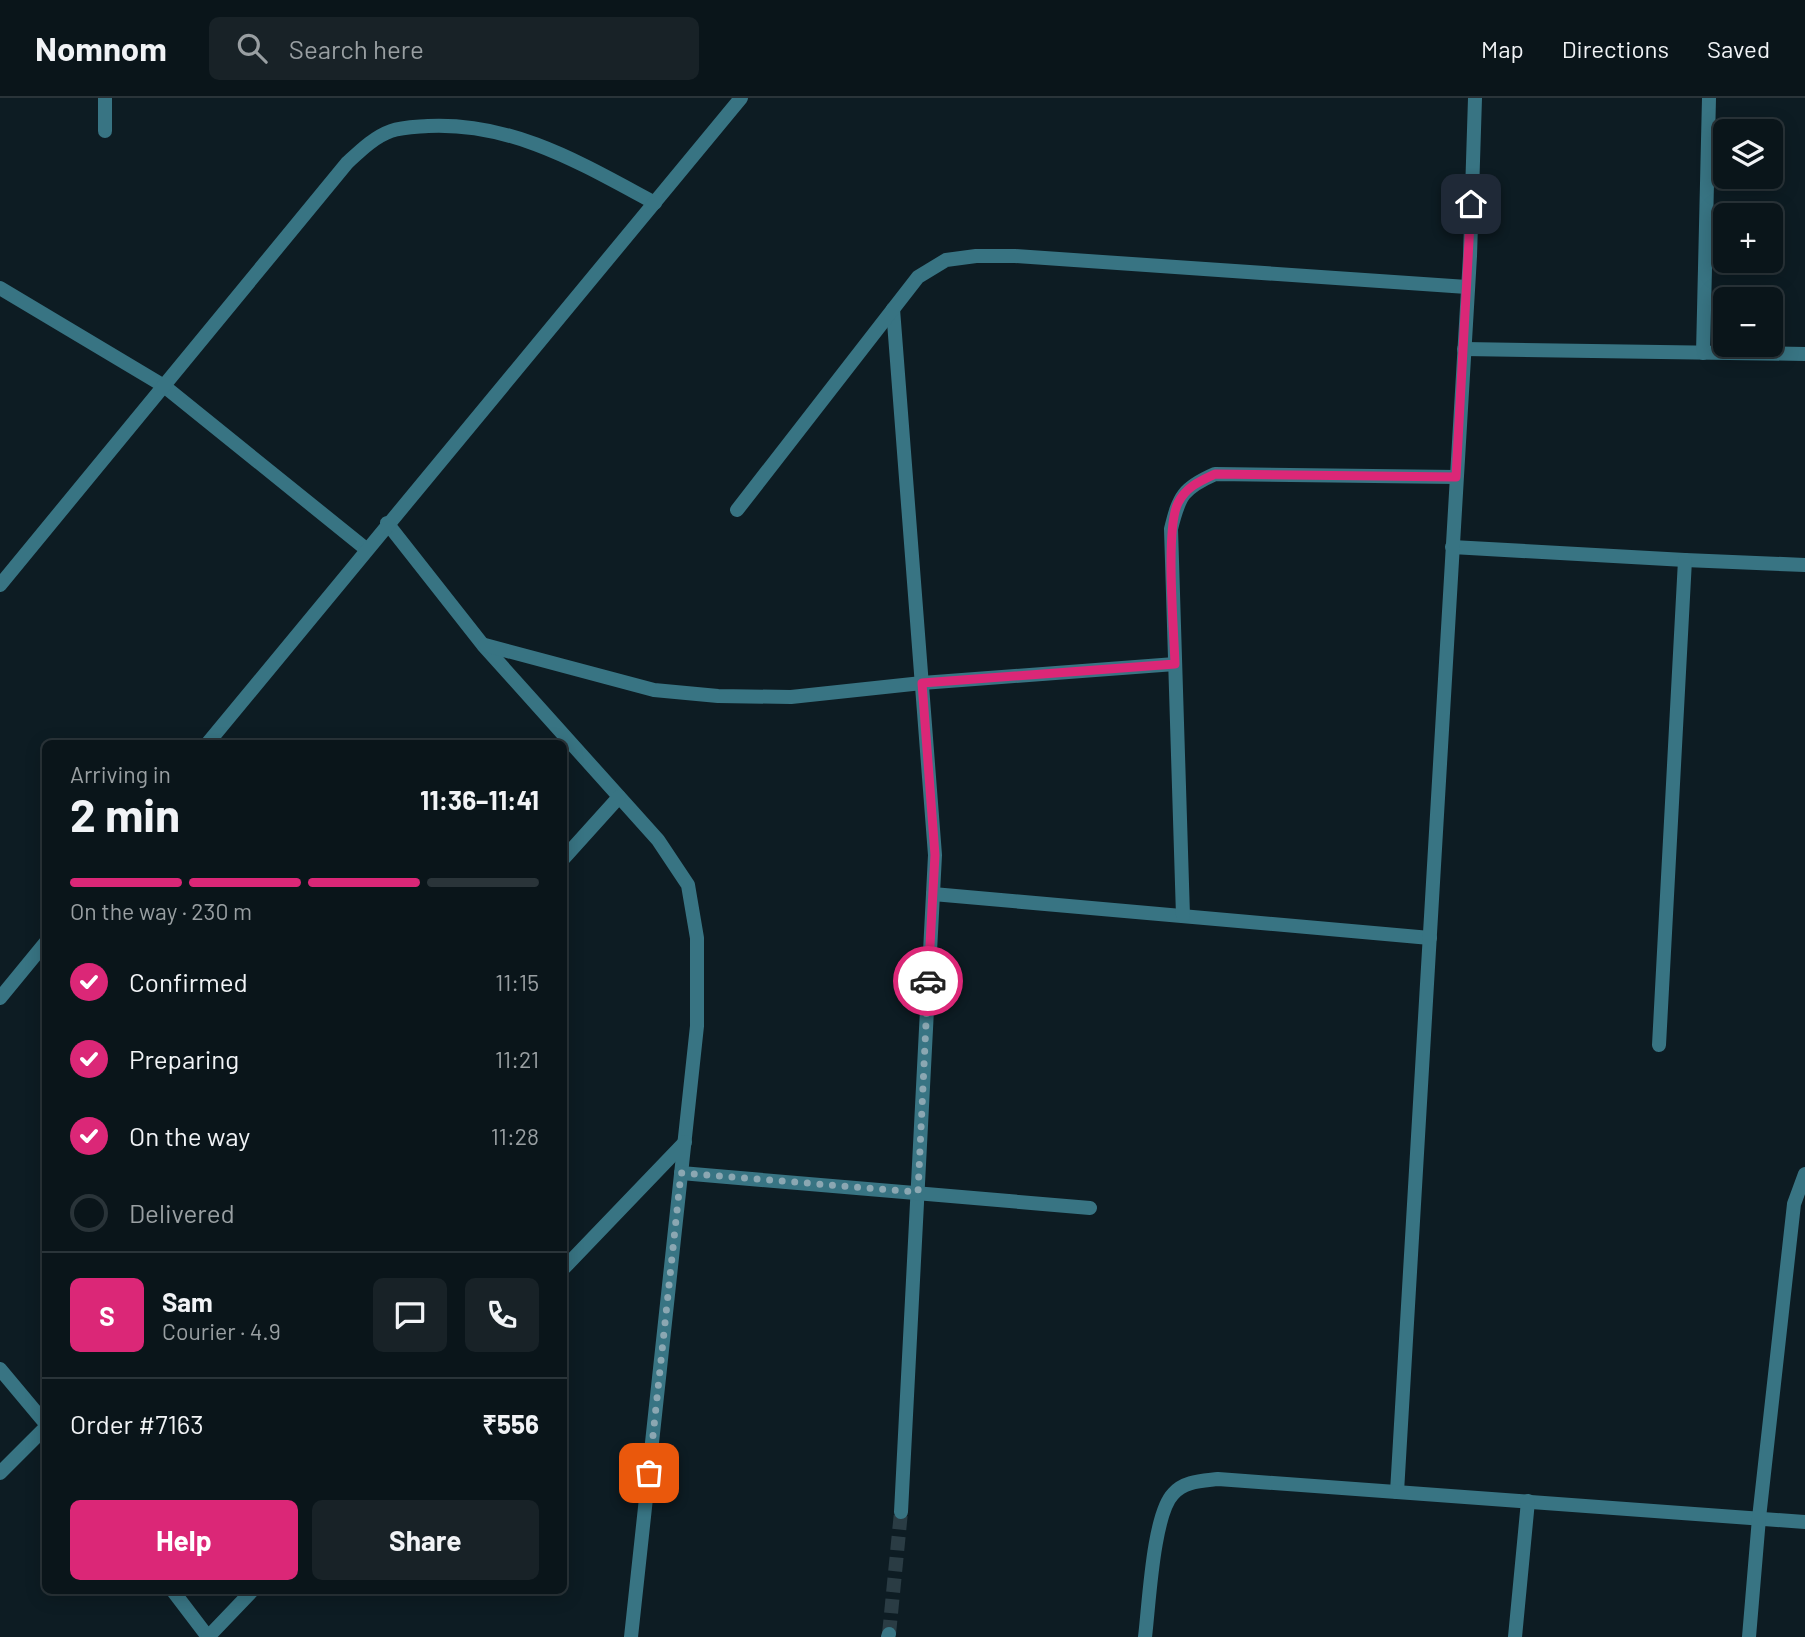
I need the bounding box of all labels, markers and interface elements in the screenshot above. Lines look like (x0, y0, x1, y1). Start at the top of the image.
search box (209, 17, 699, 80)
text: Nomnom (35, 28, 167, 68)
icon: search (233, 29, 271, 67)
text: Search here (289, 33, 424, 64)
text: Map (1481, 34, 1524, 63)
text: Directions (1562, 34, 1669, 63)
text: Saved (1707, 34, 1770, 63)
map controls (1713, 119, 1783, 357)
button: layers (1713, 119, 1783, 189)
pin (1441, 174, 1501, 234)
icon: home (1452, 185, 1490, 223)
button: + (1713, 203, 1783, 273)
button: − (1713, 287, 1783, 357)
text: Arriving in (70, 760, 171, 788)
text: 11:36–11:41 (420, 784, 539, 815)
text: 2 min (70, 786, 180, 841)
text: On the way · 230 m (70, 897, 252, 925)
courier (893, 946, 963, 1016)
icon: car (909, 962, 947, 1000)
icon: check (70, 963, 108, 1001)
text: Confirmed (129, 966, 248, 997)
text: 11:15 (495, 968, 539, 996)
icon: check (70, 1040, 108, 1078)
text: Preparing (129, 1043, 239, 1074)
text: 11:21 (495, 1045, 539, 1073)
icon: check (70, 1117, 108, 1155)
text: On the way (129, 1120, 250, 1151)
text: 11:28 (491, 1122, 539, 1150)
text: Delivered (129, 1197, 235, 1228)
button: chat (373, 1278, 447, 1352)
button: phone (465, 1278, 539, 1352)
text: Sam (162, 1286, 213, 1317)
text: S (99, 1300, 115, 1331)
text: Courier · 4.9 (162, 1317, 281, 1345)
text: Order #7163 (70, 1408, 204, 1439)
text: ₹556 (482, 1408, 539, 1439)
pin (619, 1443, 679, 1503)
icon: bag (630, 1454, 668, 1492)
button: Help (70, 1500, 298, 1580)
button: Share (312, 1500, 539, 1580)

